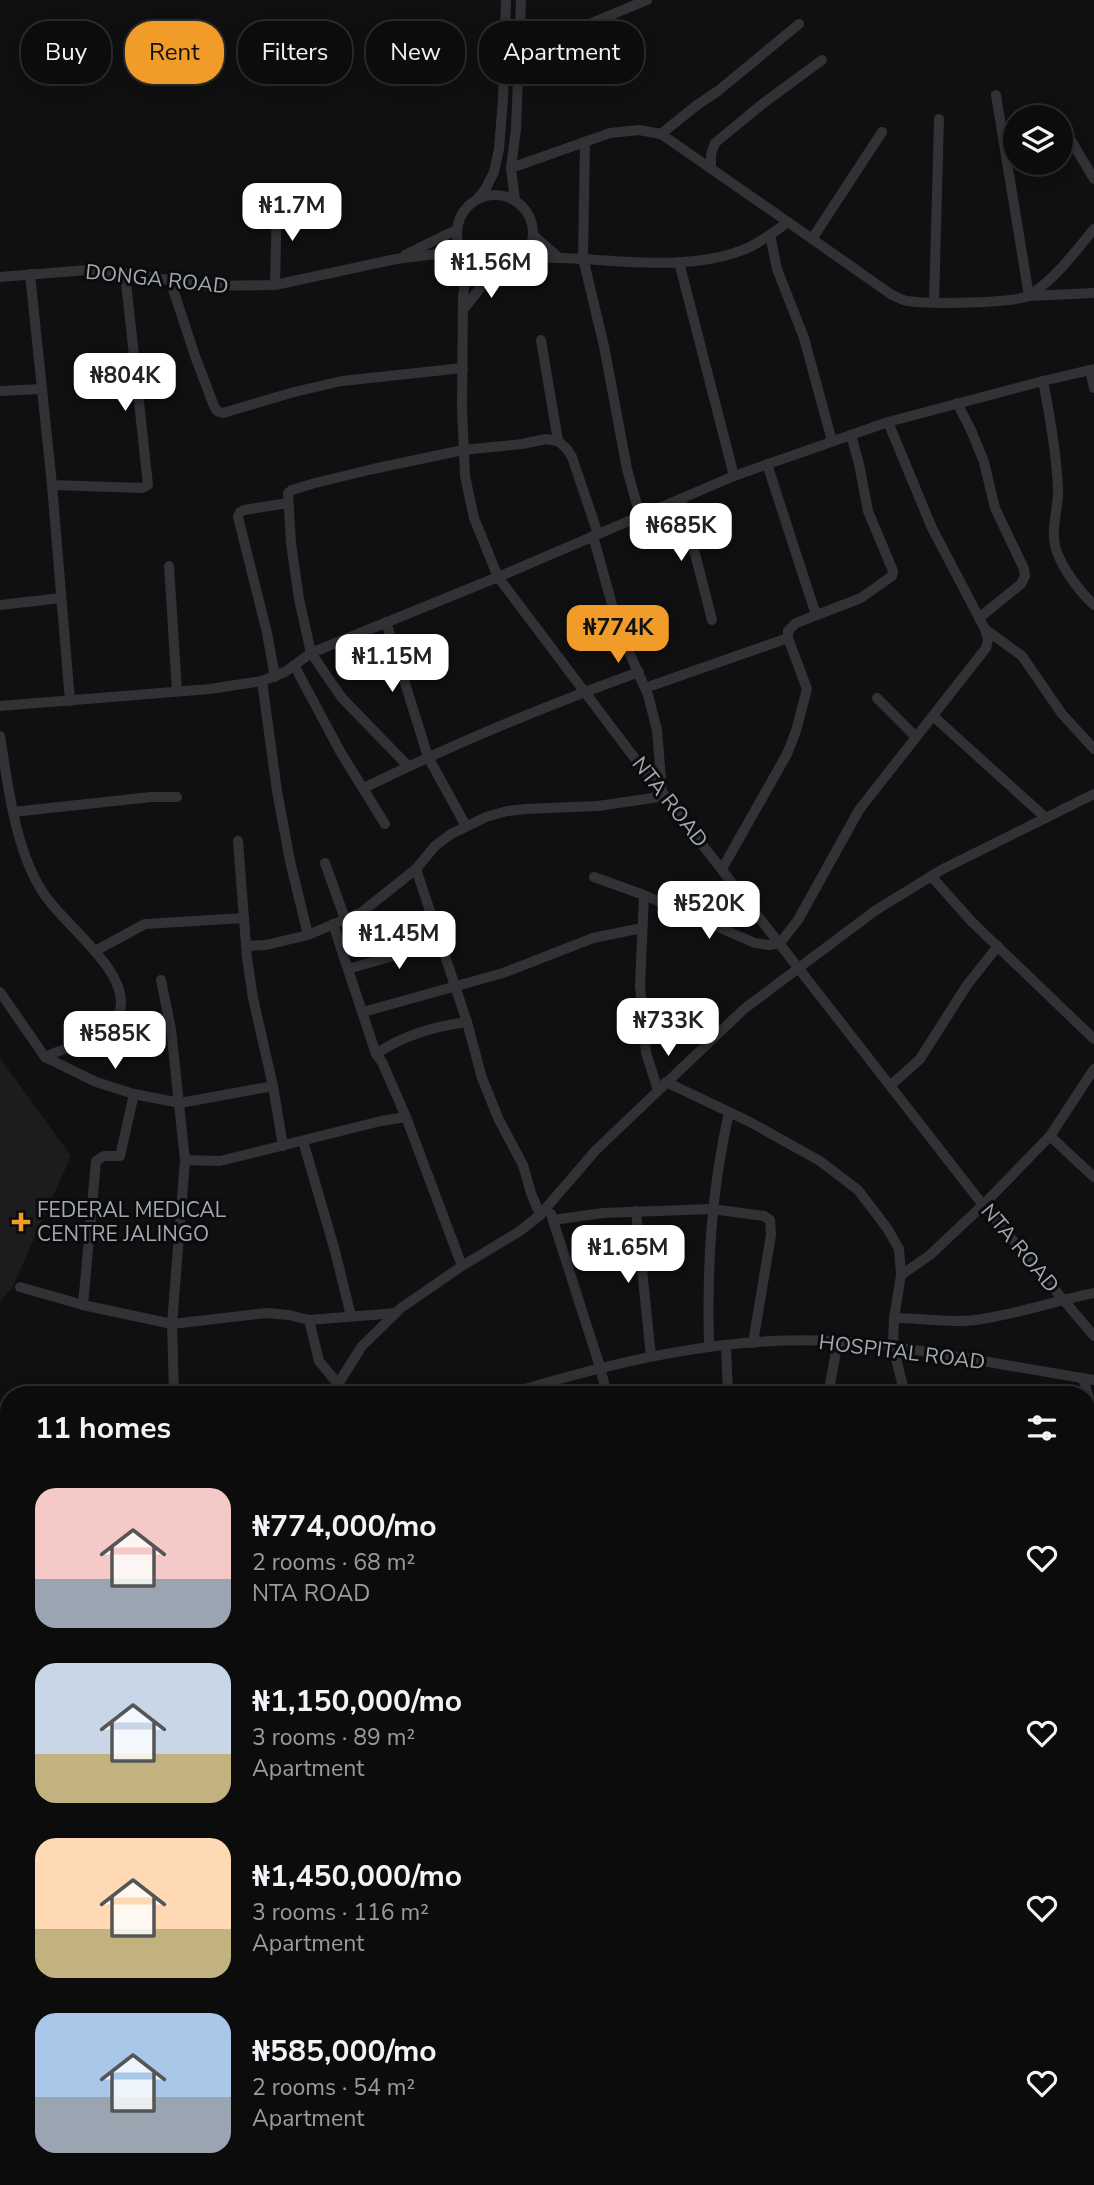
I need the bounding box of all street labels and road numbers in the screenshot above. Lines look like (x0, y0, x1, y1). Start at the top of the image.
street label: DONGA ROAD (84, 258, 230, 300)
street label: NTA ROAD (626, 751, 714, 853)
street label: NTA ROAD (975, 1198, 1065, 1298)
street label: HOSPITAL ROAD (817, 1328, 987, 1376)

